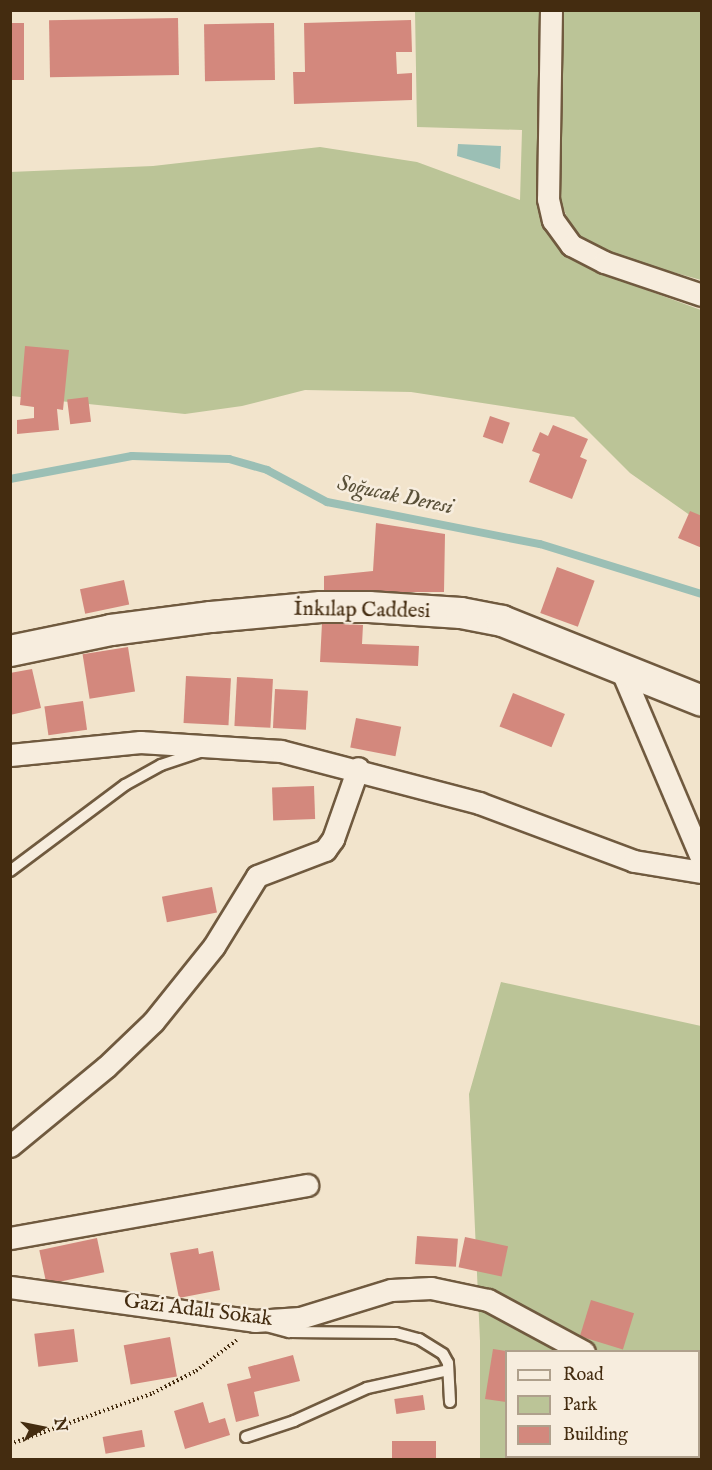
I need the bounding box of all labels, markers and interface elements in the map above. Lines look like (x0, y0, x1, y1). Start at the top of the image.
water label: Soğucak Deresi (335, 471, 455, 521)
street label: İnkılap Caddesi (293, 597, 431, 625)
street label: Gazi Adalı Sokak (122, 1289, 274, 1333)
legend (505, 1350, 700, 1458)
text: Road (563, 1364, 604, 1387)
text: Park (563, 1394, 597, 1417)
north arrow (12, 1398, 72, 1458)
text: N (49, 1416, 71, 1433)
text: Building (563, 1424, 628, 1447)

